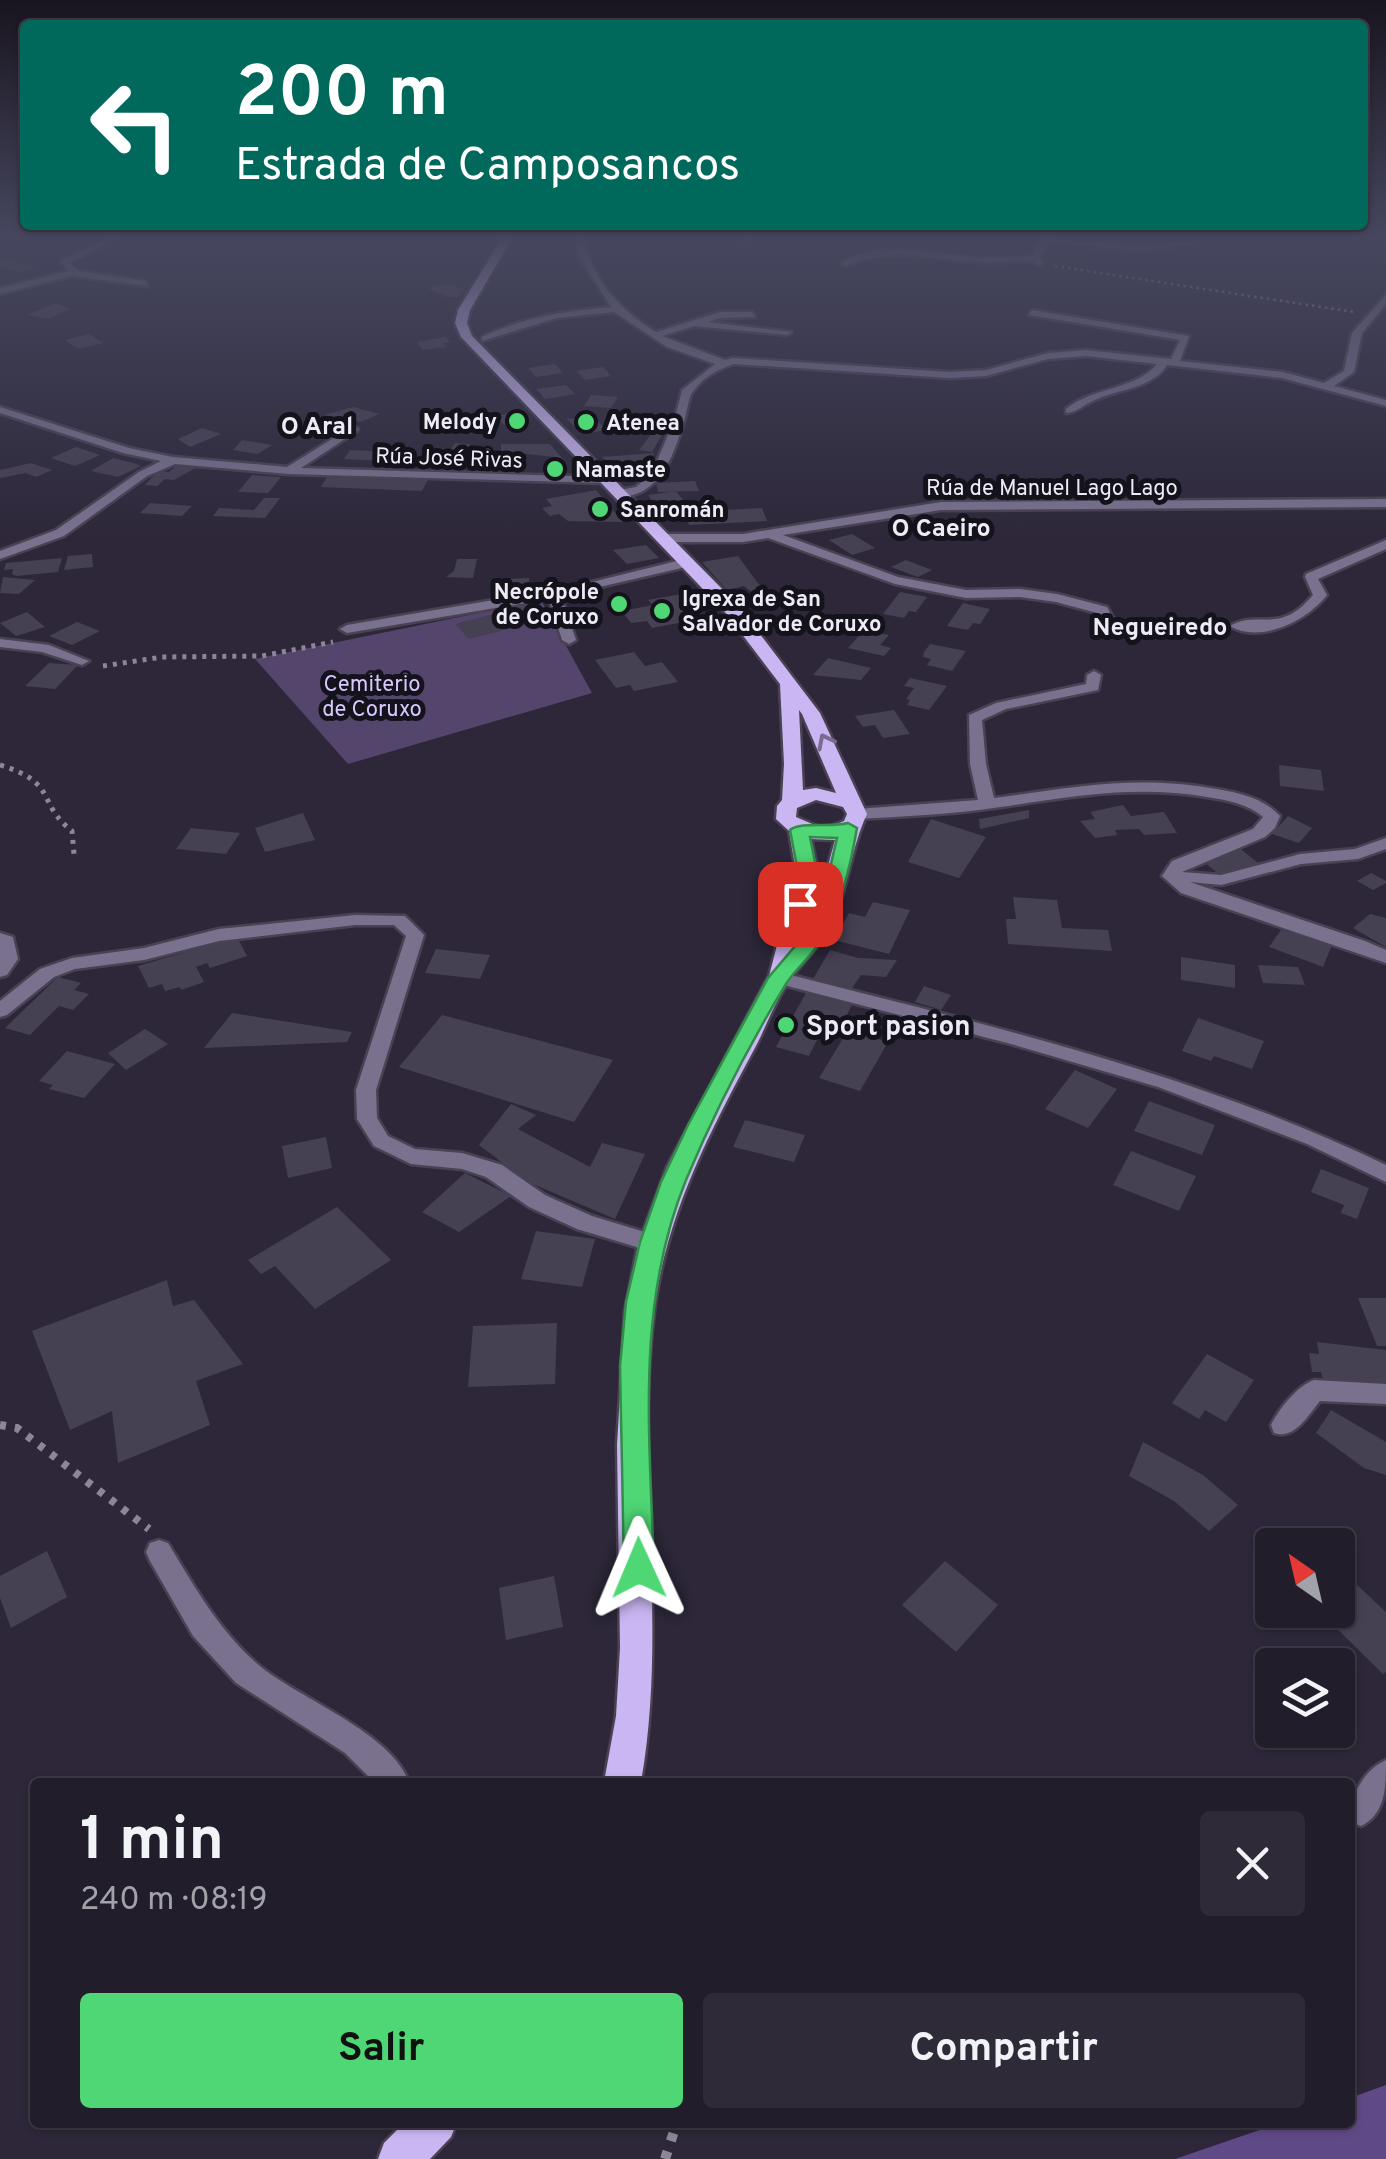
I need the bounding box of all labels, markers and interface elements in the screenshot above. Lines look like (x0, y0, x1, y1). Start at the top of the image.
text: 200 m (235, 52, 449, 141)
icon: left (70, 60, 200, 190)
text: Estrada de Camposancos (235, 139, 740, 196)
place label: Melody (423, 410, 497, 437)
marker: Melody (506, 410, 528, 432)
marker: Atenea (575, 411, 597, 433)
place label: Atenea (606, 411, 680, 438)
district label: O Aral (281, 412, 353, 444)
street label: Rúa José Rivas (375, 443, 523, 476)
marker: Namaste (544, 458, 566, 480)
place label: Namaste (575, 458, 666, 485)
street label: Rúa de Manuel Lago Lago (926, 476, 1178, 503)
marker: Sanromán (589, 498, 611, 520)
place label: Sanromán (620, 498, 724, 525)
district label: O Caeiro (891, 514, 991, 546)
place label: Necrópole de Coruxo (494, 580, 599, 632)
place label: Igrexa de San Salvador de Coruxo (682, 587, 881, 639)
marker: Necrópole de Coruxo (608, 593, 630, 615)
marker: Igrexa de San Salvador de Coruxo (651, 600, 673, 622)
district label: Negueiredo (1092, 613, 1228, 645)
park label: Cemiterio de Coruxo (322, 672, 422, 724)
one-way arrow (818, 733, 837, 751)
pin (758, 862, 843, 947)
icon: arrive (773, 877, 828, 932)
place label: Sport pasion (806, 1010, 971, 1046)
marker: Sport pasion (775, 1014, 797, 1036)
position arrow (587, 1516, 691, 1620)
north arrow (1255, 1528, 1355, 1628)
map controls (1255, 1528, 1355, 1748)
button: layers (1255, 1648, 1355, 1748)
text: 1 min (80, 1805, 224, 1881)
button: close (1200, 1811, 1305, 1916)
text: 240 m · 08:19 (80, 1881, 268, 1921)
button: Salir (80, 1993, 683, 2108)
button: Compartir (703, 1993, 1305, 2108)

